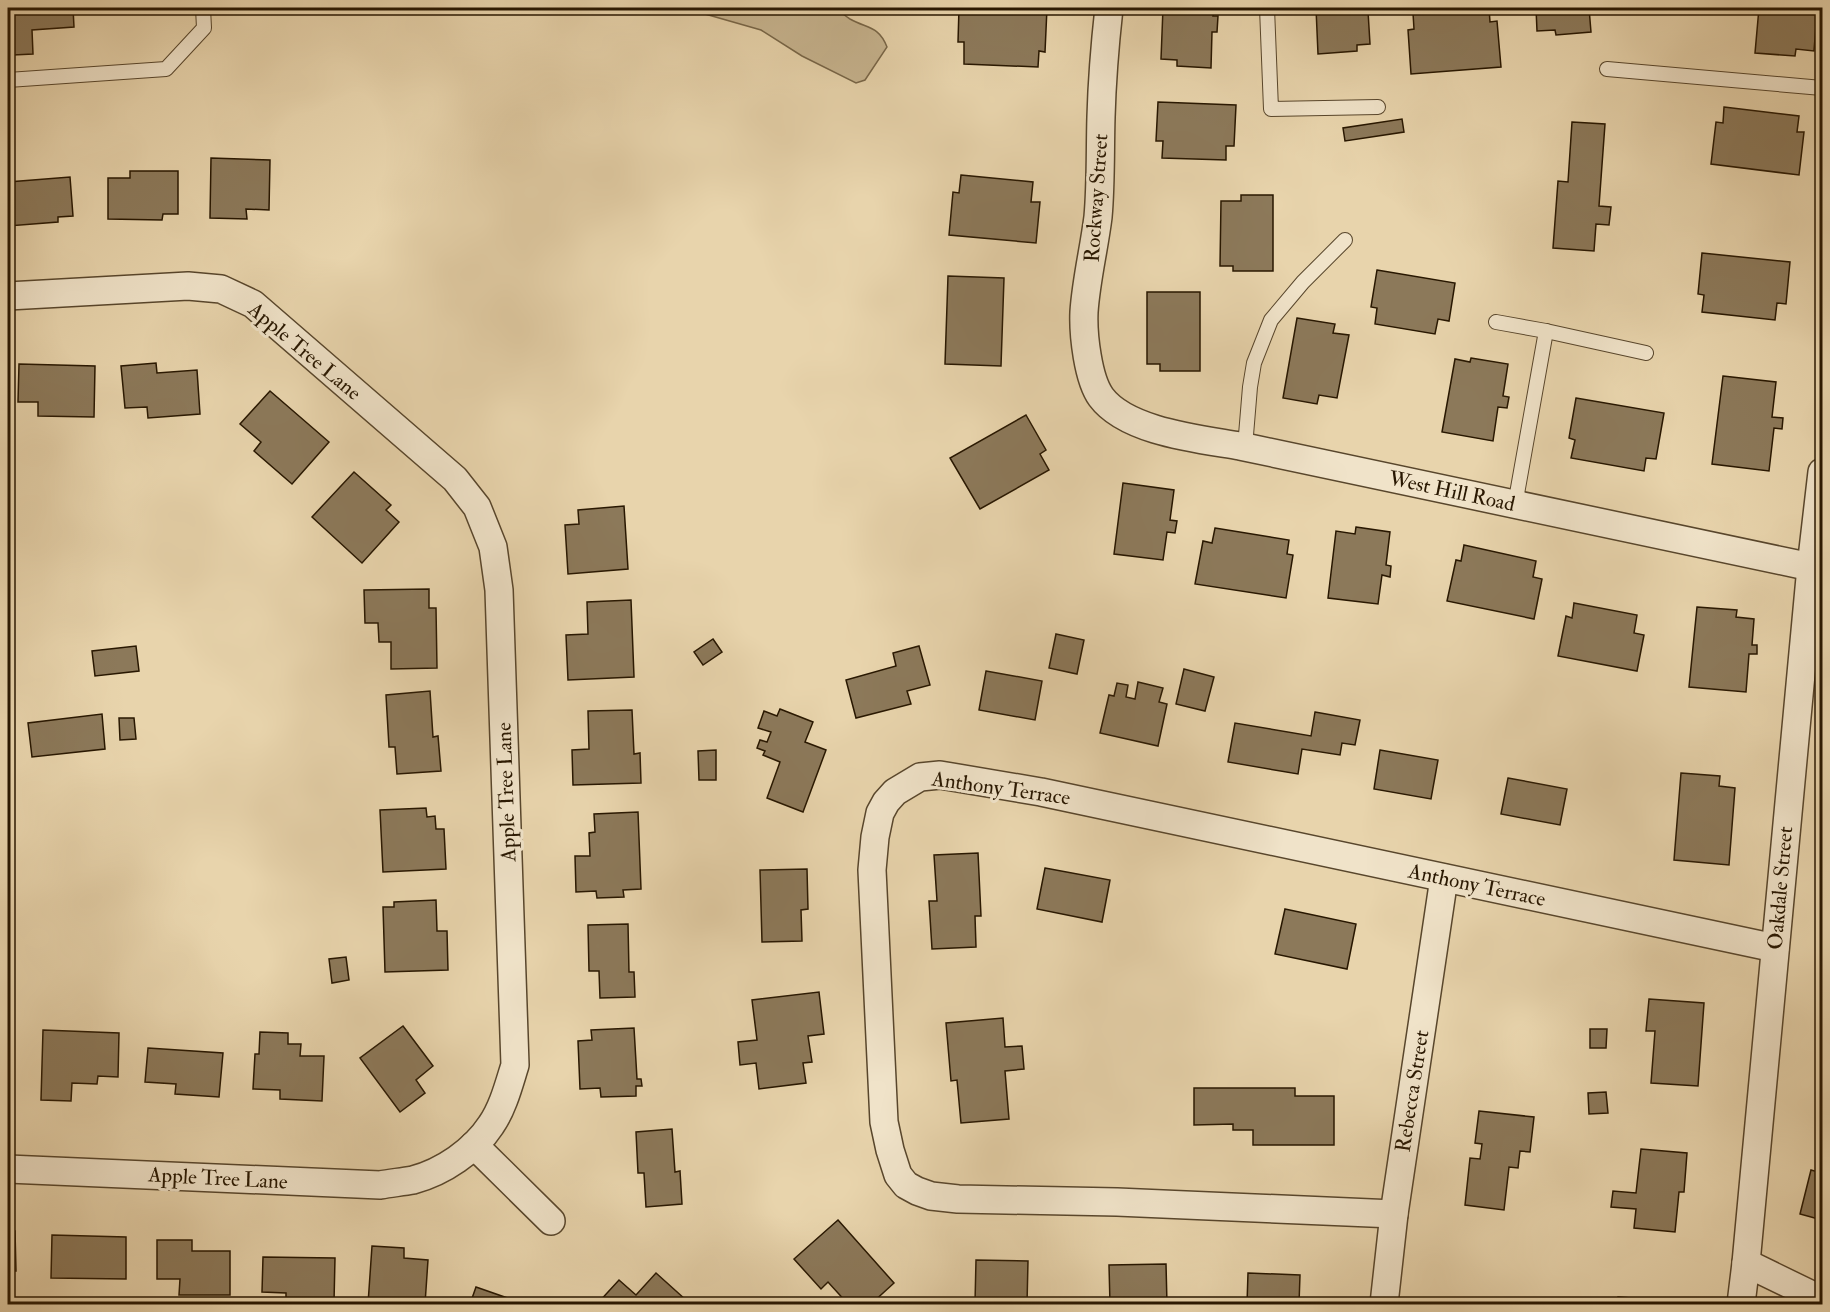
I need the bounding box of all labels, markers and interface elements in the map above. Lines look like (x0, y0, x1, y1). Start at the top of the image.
street label: Rockway Street (1079, 133, 1114, 263)
street label: Apple Tree Lane (242, 296, 367, 407)
street label: West Hill Road (1385, 465, 1518, 518)
street label: Apple Tree Lane (491, 722, 522, 863)
street label: Anthony Terrace (929, 765, 1072, 812)
street label: Oakdale Street (1762, 825, 1799, 951)
street label: Anthony Terrace (1405, 858, 1548, 913)
street label: Rebecca Street (1390, 1028, 1435, 1154)
street label: Apple Tree Lane (147, 1161, 289, 1196)

